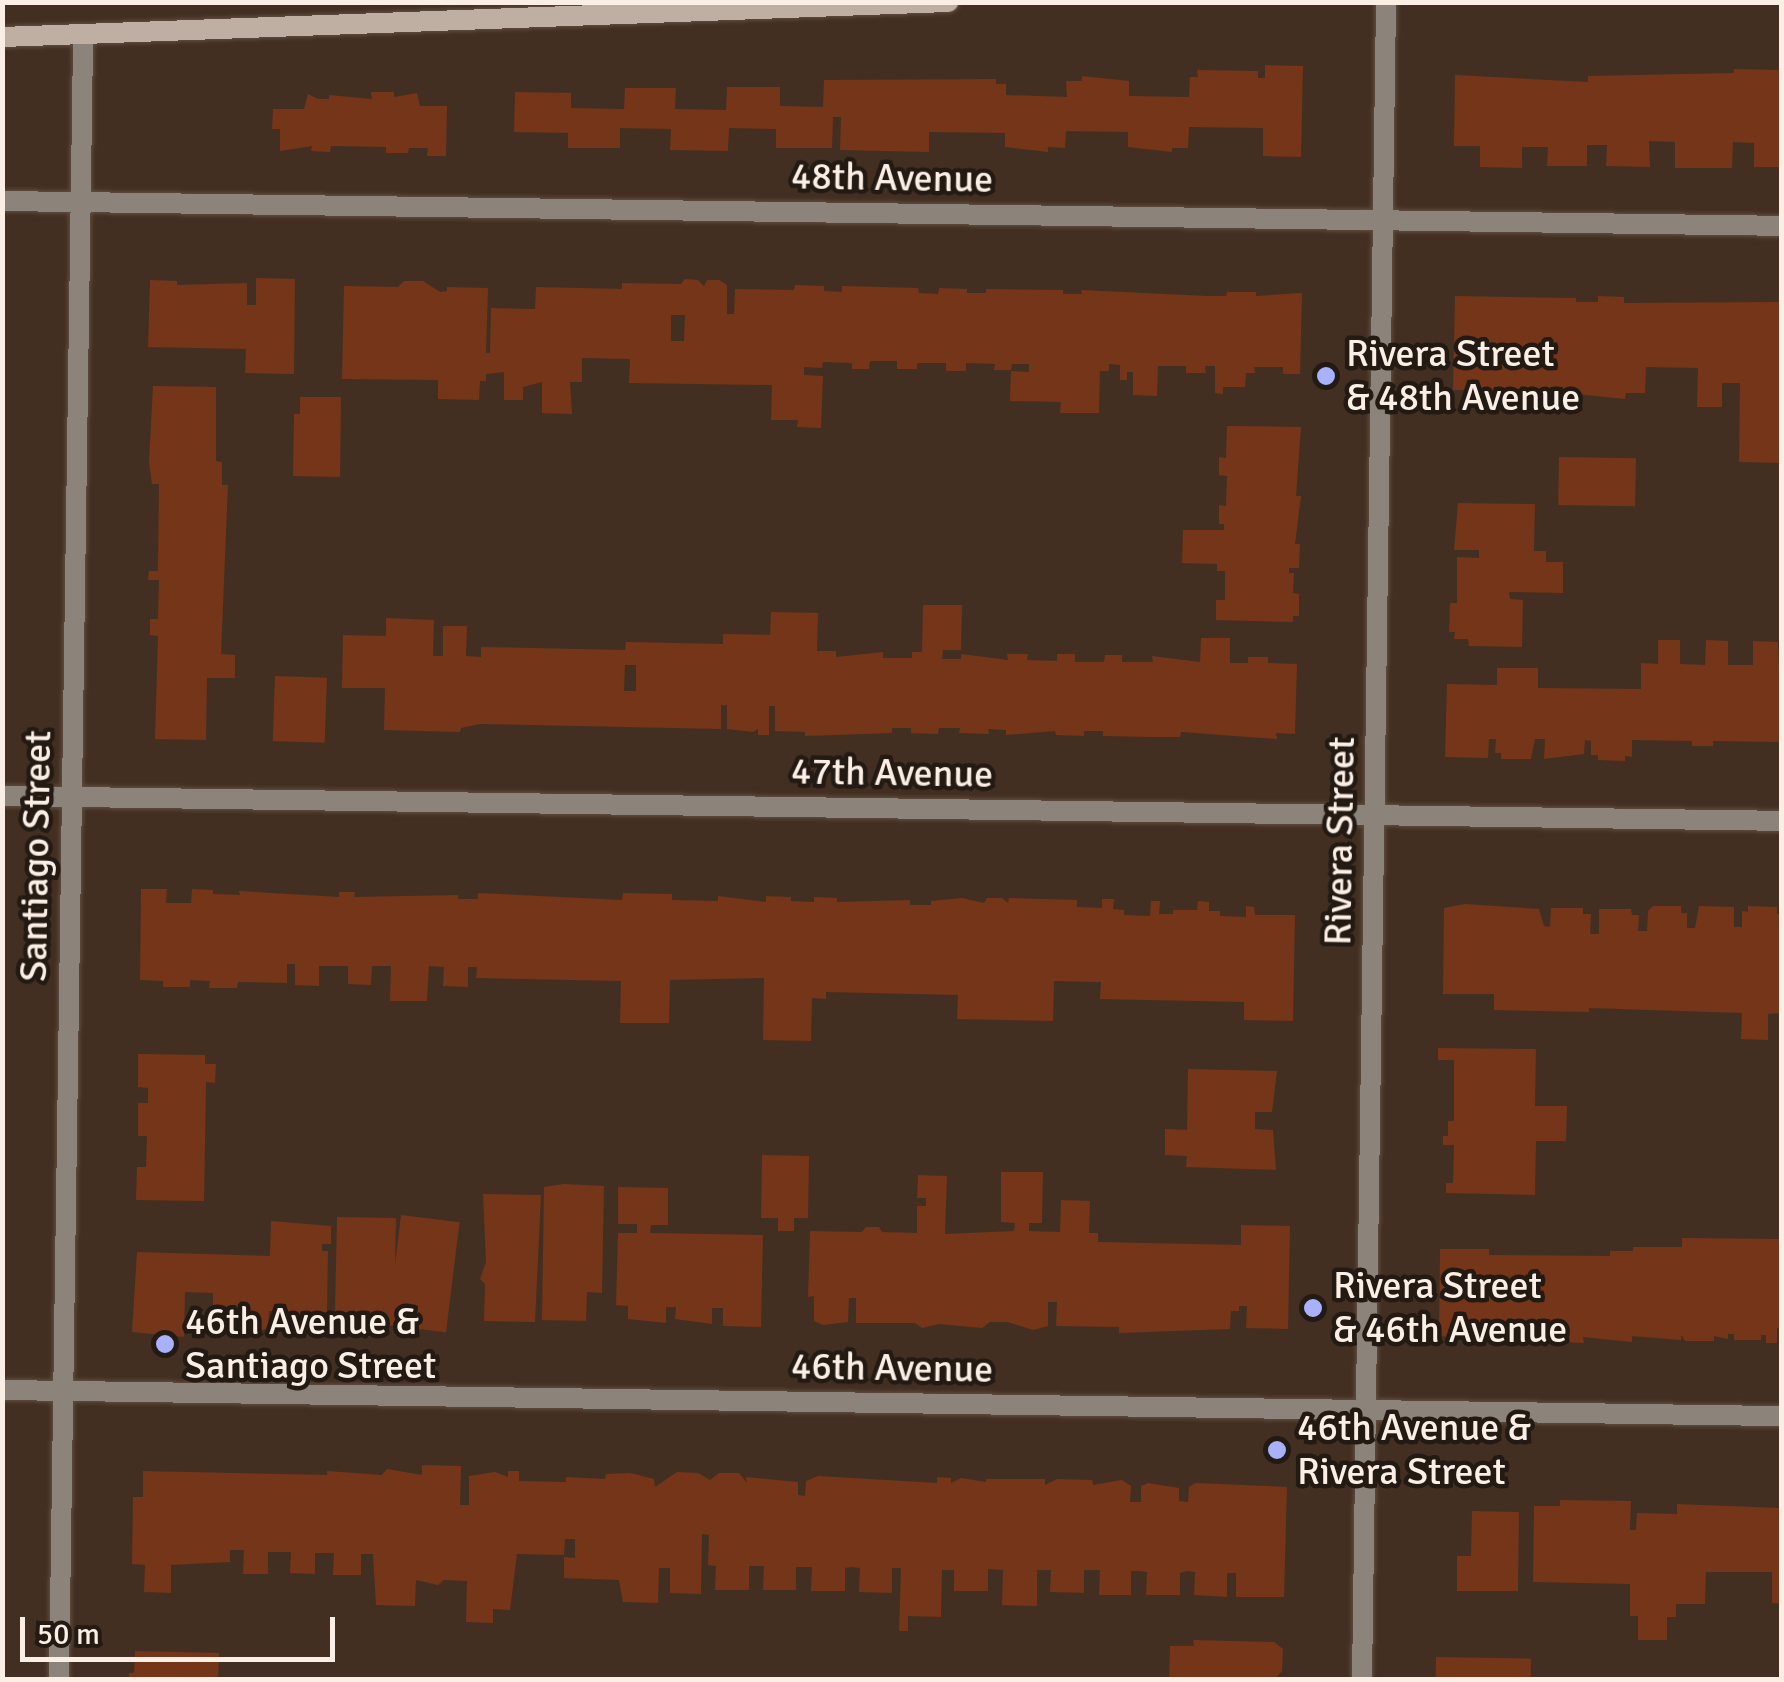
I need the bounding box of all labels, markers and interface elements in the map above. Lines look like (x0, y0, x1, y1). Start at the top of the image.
street label: 48th Avenue (790, 153, 994, 203)
place label: Rivera Street & 48th Avenue (1346, 331, 1580, 420)
marker: Rivera Street & 48th Avenue (1315, 365, 1337, 387)
street label: Santiago Street (11, 730, 61, 982)
street label: Rivera Street (1315, 736, 1365, 946)
street label: 47th Avenue (790, 748, 994, 798)
place label: Rivera Street & 46th Avenue (1333, 1263, 1567, 1352)
marker: Rivera Street & 46th Avenue (1302, 1297, 1324, 1319)
place label: 46th Avenue & Santiago Street (185, 1299, 436, 1388)
marker: 46th Avenue & Santiago Street (154, 1333, 176, 1355)
street label: 46th Avenue (790, 1343, 994, 1393)
place label: 46th Avenue & Rivera Street (1297, 1405, 1531, 1495)
marker: 46th Avenue & Rivera Street (1266, 1439, 1288, 1461)
scale bar (25, 1597, 340, 1659)
text: 50 m (37, 1616, 100, 1653)

